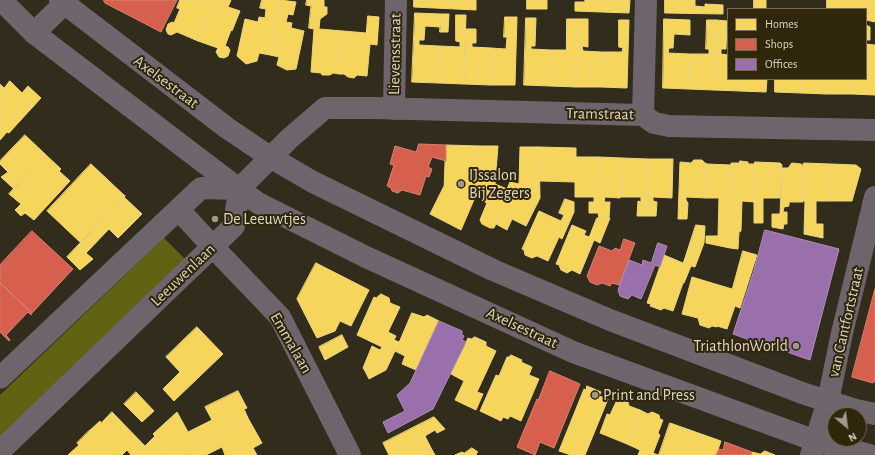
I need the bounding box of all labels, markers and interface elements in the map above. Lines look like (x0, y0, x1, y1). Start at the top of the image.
legend (727, 8, 867, 80)
street label: Lievensstraat (385, 13, 405, 95)
text: Homes (765, 18, 798, 30)
text: Shops (765, 38, 793, 50)
street label: Axelsestraat (130, 51, 202, 113)
text: Offices (765, 58, 798, 70)
street label: Tramstraat (566, 104, 634, 124)
place label: IJssalon Bij Zegers (469, 165, 530, 203)
marker: IJssalon Bij Zegers (456, 179, 466, 189)
place label: De Leeuwtjes (223, 209, 306, 229)
marker: De Leeuwtjes (210, 214, 220, 224)
street label: Leeuwenlaan (147, 240, 219, 310)
street label: van Cantfortstraat (824, 265, 868, 379)
street label: Axelsestraat (483, 303, 561, 353)
street label: Emmalaan (266, 309, 316, 377)
place label: TriathlonWorld (693, 336, 788, 356)
marker: TriathlonWorld (791, 341, 801, 351)
place label: Print and Press (603, 385, 695, 405)
marker: Print and Press (590, 390, 600, 400)
north arrow (827, 407, 867, 447)
text: N (847, 430, 859, 444)

